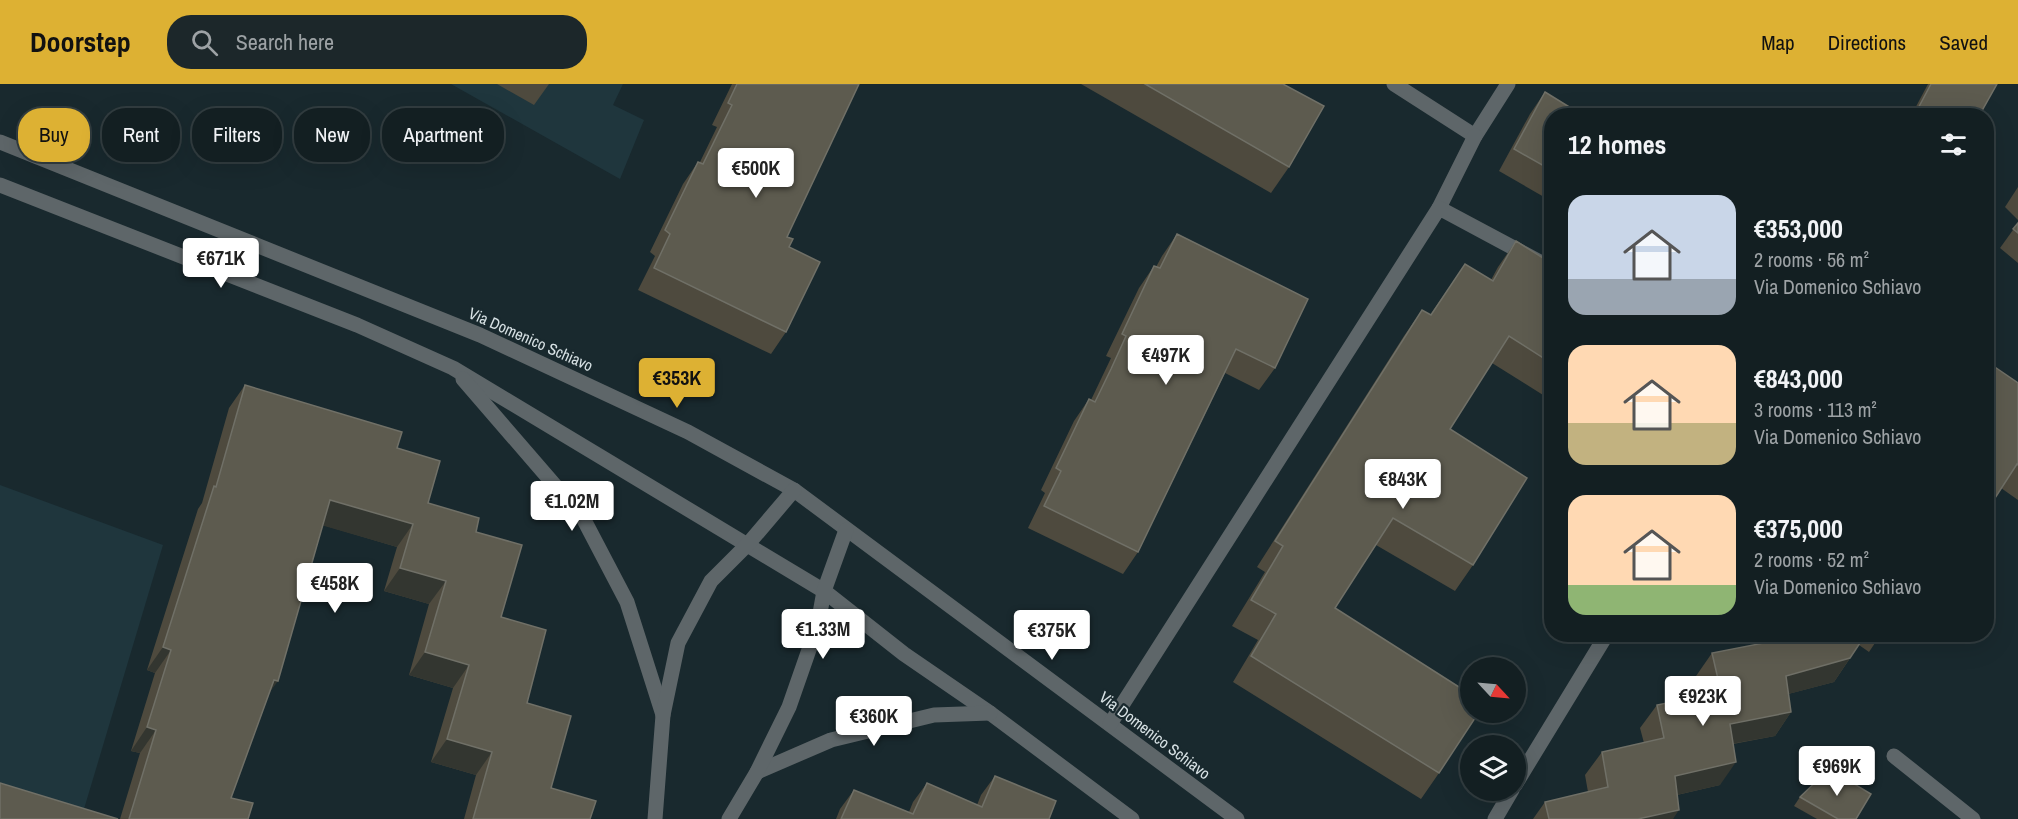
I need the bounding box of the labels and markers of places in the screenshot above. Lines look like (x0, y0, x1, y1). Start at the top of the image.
pin: €500K (714, 148, 798, 199)
pin: €671K (179, 238, 263, 289)
pin: €497K (1124, 335, 1208, 386)
pin: €353K (635, 358, 719, 409)
pin: €843K (1361, 459, 1445, 510)
pin: €1.02M (523, 481, 621, 532)
pin: €458K (293, 563, 377, 614)
pin: €1.33M (774, 609, 872, 660)
pin: €375K (1010, 610, 1094, 661)
pin: €923K (1661, 676, 1745, 727)
pin: €360K (832, 696, 916, 747)
pin: €969K (1795, 746, 1879, 797)

